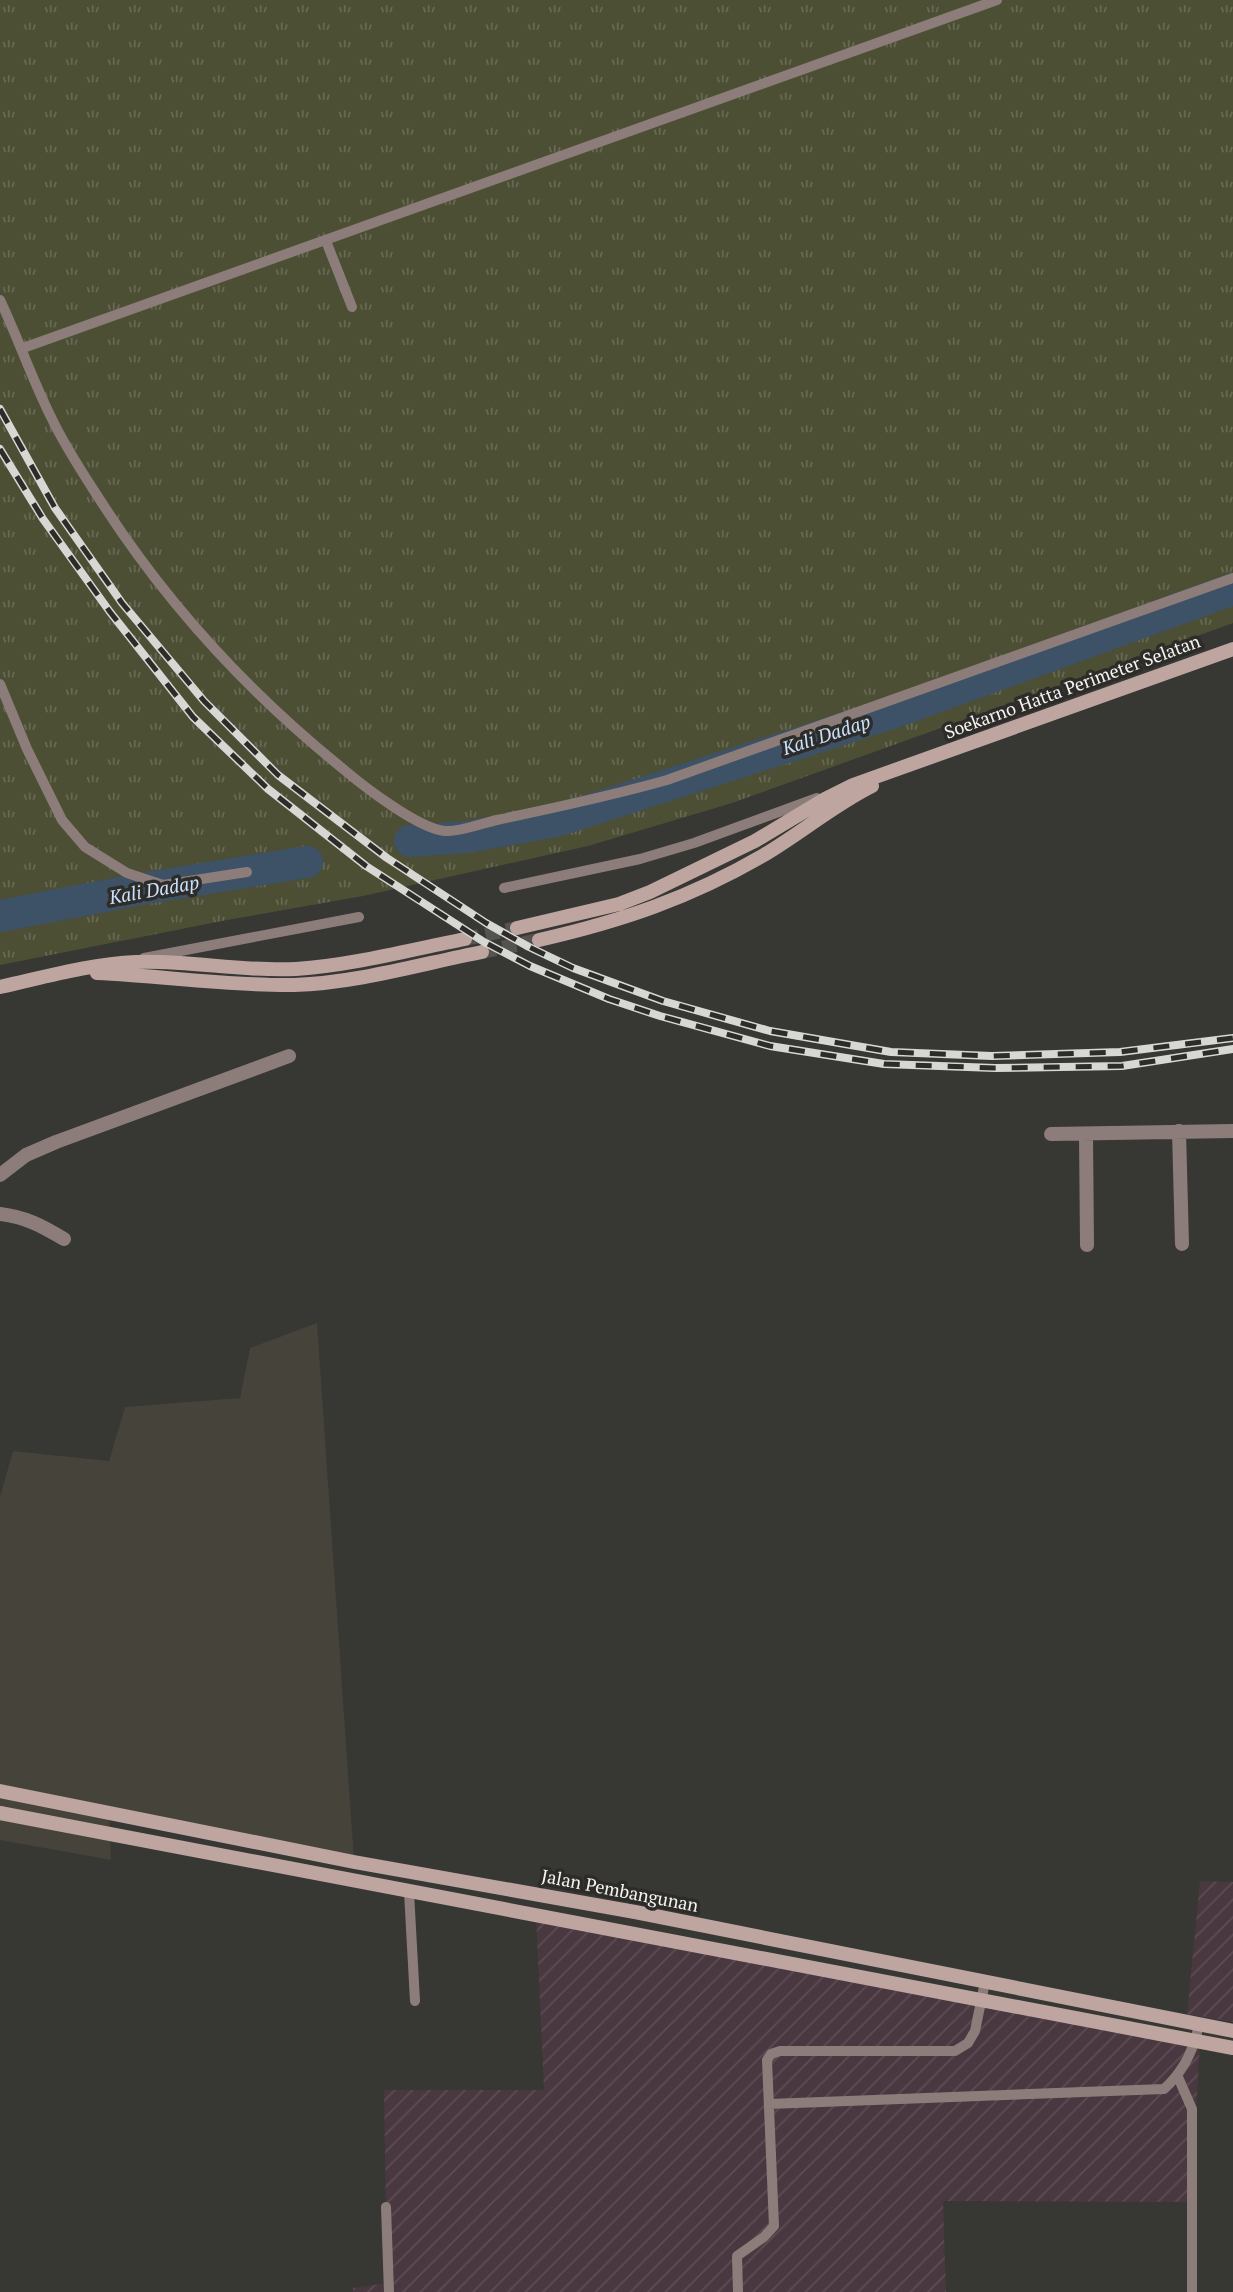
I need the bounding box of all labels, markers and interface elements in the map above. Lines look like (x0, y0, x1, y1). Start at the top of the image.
street label: Soekarno Hatta Perimeter Selatan (941, 628, 1204, 744)
water label: Kali Dadap (778, 708, 873, 760)
water label: Kali Dadap (106, 869, 201, 909)
street label: Jalan Pembangunan (539, 1863, 701, 1917)

